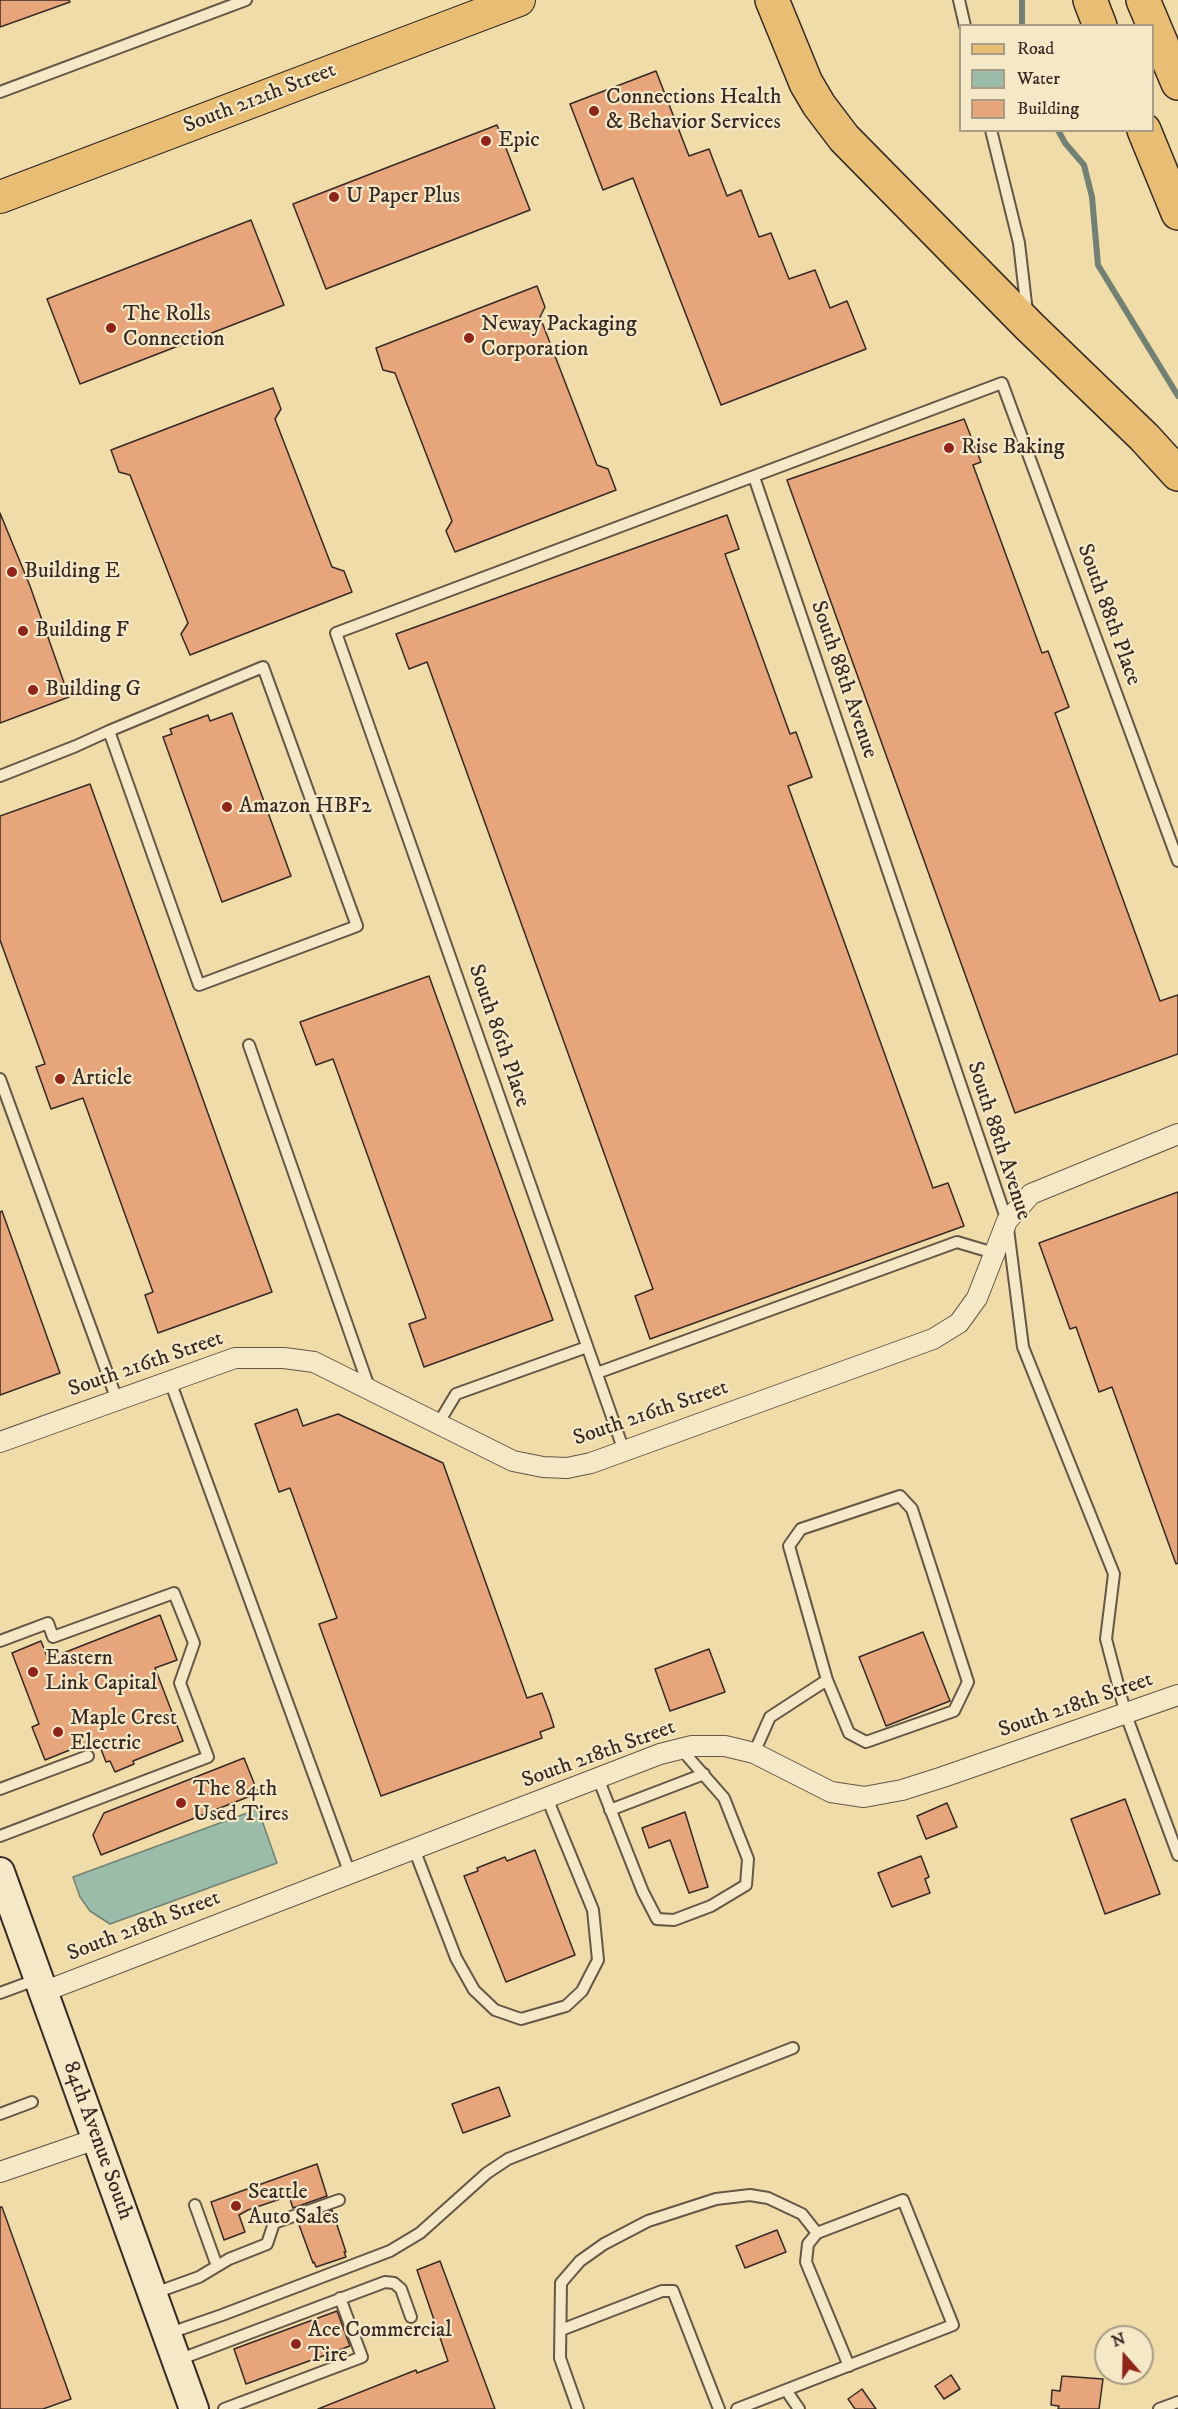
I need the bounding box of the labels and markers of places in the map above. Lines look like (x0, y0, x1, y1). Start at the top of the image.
place label: Connections Health & Behavior Services (606, 85, 782, 136)
marker: Connections Health & Behavior Services (587, 104, 601, 118)
place label: Epic (498, 128, 540, 154)
marker: Epic (479, 134, 493, 148)
place label: U Paper Plus (346, 184, 460, 210)
marker: U Paper Plus (327, 190, 341, 204)
place label: The Rolls Connection (123, 302, 225, 354)
place label: Neway Packaging Corporation (481, 312, 637, 364)
marker: The Rolls Connection (104, 321, 118, 335)
marker: Neway Packaging Corporation (462, 331, 476, 345)
place label: Rise Baking (961, 435, 1065, 461)
marker: Rise Baking (942, 441, 956, 455)
place label: Building E (24, 559, 120, 585)
marker: Building E (5, 565, 19, 579)
place label: Building F (35, 618, 129, 644)
marker: Building F (16, 624, 30, 638)
place label: Building G (45, 677, 141, 703)
marker: Building G (26, 683, 40, 697)
place label: Amazon HBF2 (239, 794, 372, 820)
marker: Amazon HBF2 (220, 800, 234, 814)
place label: Article (72, 1066, 132, 1092)
marker: Article (53, 1072, 67, 1086)
place label: Eastern Link Capital (45, 1646, 157, 1698)
marker: Eastern Link Capital (26, 1665, 40, 1679)
place label: Maple Crest Electric (70, 1706, 177, 1758)
marker: Maple Crest Electric (51, 1725, 65, 1739)
place label: The 84th Used Tires (193, 1777, 289, 1828)
marker: The 84th Used Tires (174, 1796, 188, 1810)
place label: Seattle Auto Sales (248, 2180, 339, 2232)
marker: Seattle Auto Sales (229, 2199, 243, 2213)
place label: Ace Commercial Tire (308, 2318, 452, 2370)
marker: Ace Commercial Tire (289, 2337, 303, 2351)

